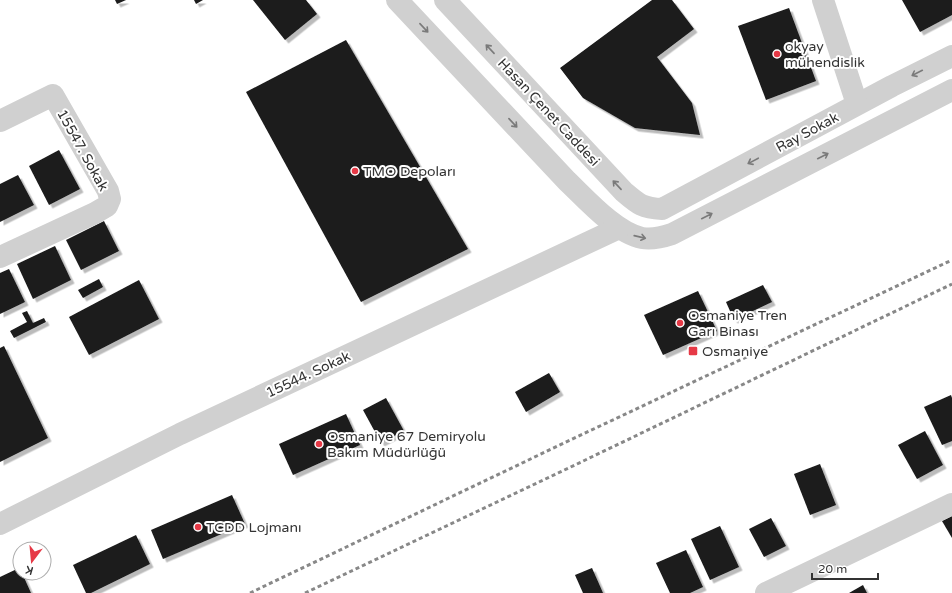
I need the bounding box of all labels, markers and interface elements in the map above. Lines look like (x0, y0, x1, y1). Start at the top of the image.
one-way arrow (419, 23, 428, 33)
place label: okyay mühendislik (785, 38, 865, 71)
one-way arrow (486, 44, 495, 54)
marker: okyay mühendislik (772, 49, 782, 59)
street label: Hasan Çenet Caddesi (494, 55, 603, 170)
one-way arrow (911, 70, 923, 77)
street label: 15547. Sokak (53, 106, 112, 194)
street label: Ray Sokak (773, 109, 842, 156)
one-way arrow (508, 118, 518, 128)
one-way arrow (816, 152, 828, 160)
one-way arrow (747, 157, 759, 165)
place label: TMO Depoları (363, 163, 456, 180)
marker: TMO Depoları (350, 166, 360, 176)
one-way arrow (612, 180, 622, 190)
one-way arrow (701, 212, 713, 219)
one-way arrow (633, 233, 646, 241)
place label: Osmaniye Tren Garı Binası (688, 307, 787, 340)
marker: Osmaniye Tren Garı Binası (675, 318, 685, 328)
place label: Osmaniye (702, 343, 768, 360)
marker: Osmaniye (687, 345, 699, 357)
street label: 15544. Sokak (263, 347, 354, 401)
place label: Osmaniye 67 Demiryolu Bakım Müdürlüğü (327, 428, 486, 461)
marker: Osmaniye 67 Demiryolu Bakım Müdürlüğü (314, 439, 324, 449)
place label: TCDD Lojmanı (206, 519, 301, 536)
marker: TCDD Lojmanı (193, 522, 203, 532)
north arrow (12, 541, 52, 581)
scale bar (812, 555, 878, 581)
text: 20 m (818, 562, 847, 576)
text: K (23, 563, 35, 577)

